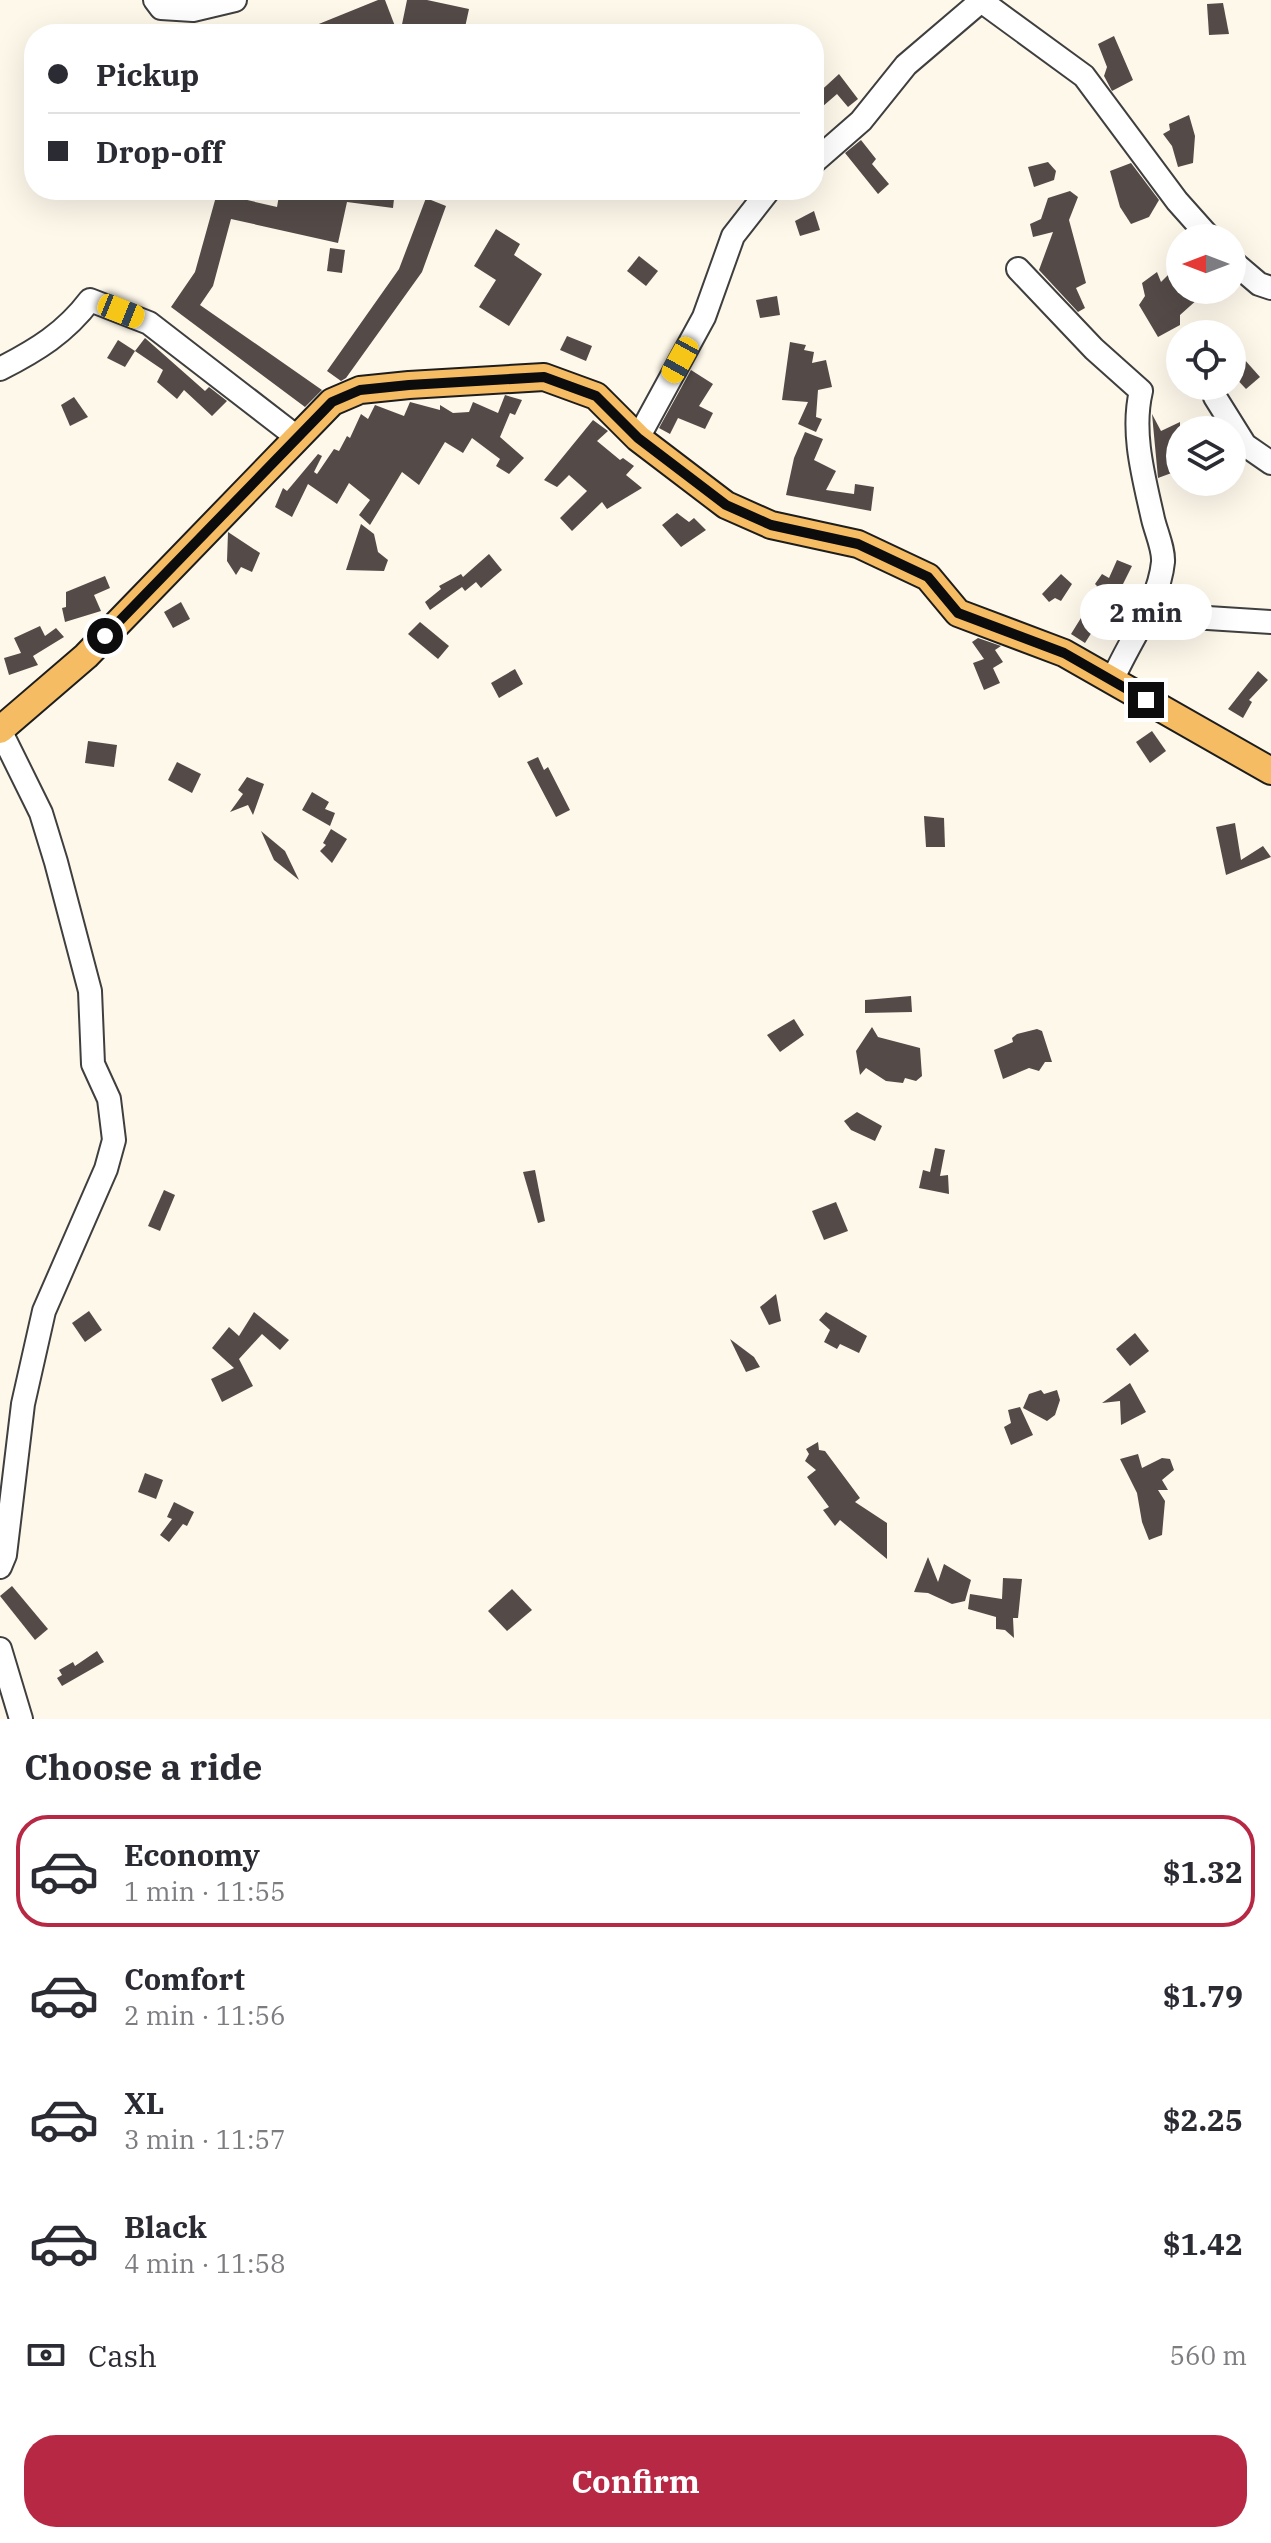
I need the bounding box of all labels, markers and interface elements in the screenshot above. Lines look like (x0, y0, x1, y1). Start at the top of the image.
text: Pickup (96, 55, 199, 94)
text: Drop-off (96, 132, 224, 171)
north arrow (1166, 224, 1246, 304)
map controls (1166, 224, 1246, 496)
car (94, 291, 148, 331)
button: locate (1166, 320, 1246, 400)
car (658, 333, 702, 387)
button: layers (1166, 416, 1246, 496)
callout: 2 min (1080, 584, 1212, 640)
text: 2 min (1110, 595, 1182, 629)
route start (87, 618, 123, 654)
route end (1128, 682, 1164, 718)
text: Choose a ride (24, 1743, 263, 1790)
icon: car (28, 1835, 100, 1907)
text: Economy (124, 1835, 260, 1874)
text: $1.32 (1163, 1852, 1243, 1891)
text: 1 min · 11:55 (124, 1874, 286, 1908)
icon: car (28, 1959, 100, 2031)
text: Comfort (124, 1959, 245, 1998)
text: $1.79 (1163, 1976, 1243, 2015)
text: 2 min · 11:56 (124, 1998, 286, 2032)
icon: car (28, 2083, 100, 2155)
text: XL (124, 2083, 164, 2122)
text: $2.25 (1163, 2100, 1243, 2139)
text: 3 min · 11:57 (124, 2122, 286, 2156)
icon: car (28, 2207, 100, 2279)
text: Black (124, 2207, 207, 2246)
text: $1.42 (1163, 2224, 1243, 2263)
text: 4 min · 11:58 (124, 2246, 286, 2280)
icon: cash (24, 2333, 68, 2377)
text: Cash (88, 2336, 157, 2375)
text: 560 m (1169, 2338, 1247, 2372)
button: Confirm (24, 2435, 1247, 2527)

